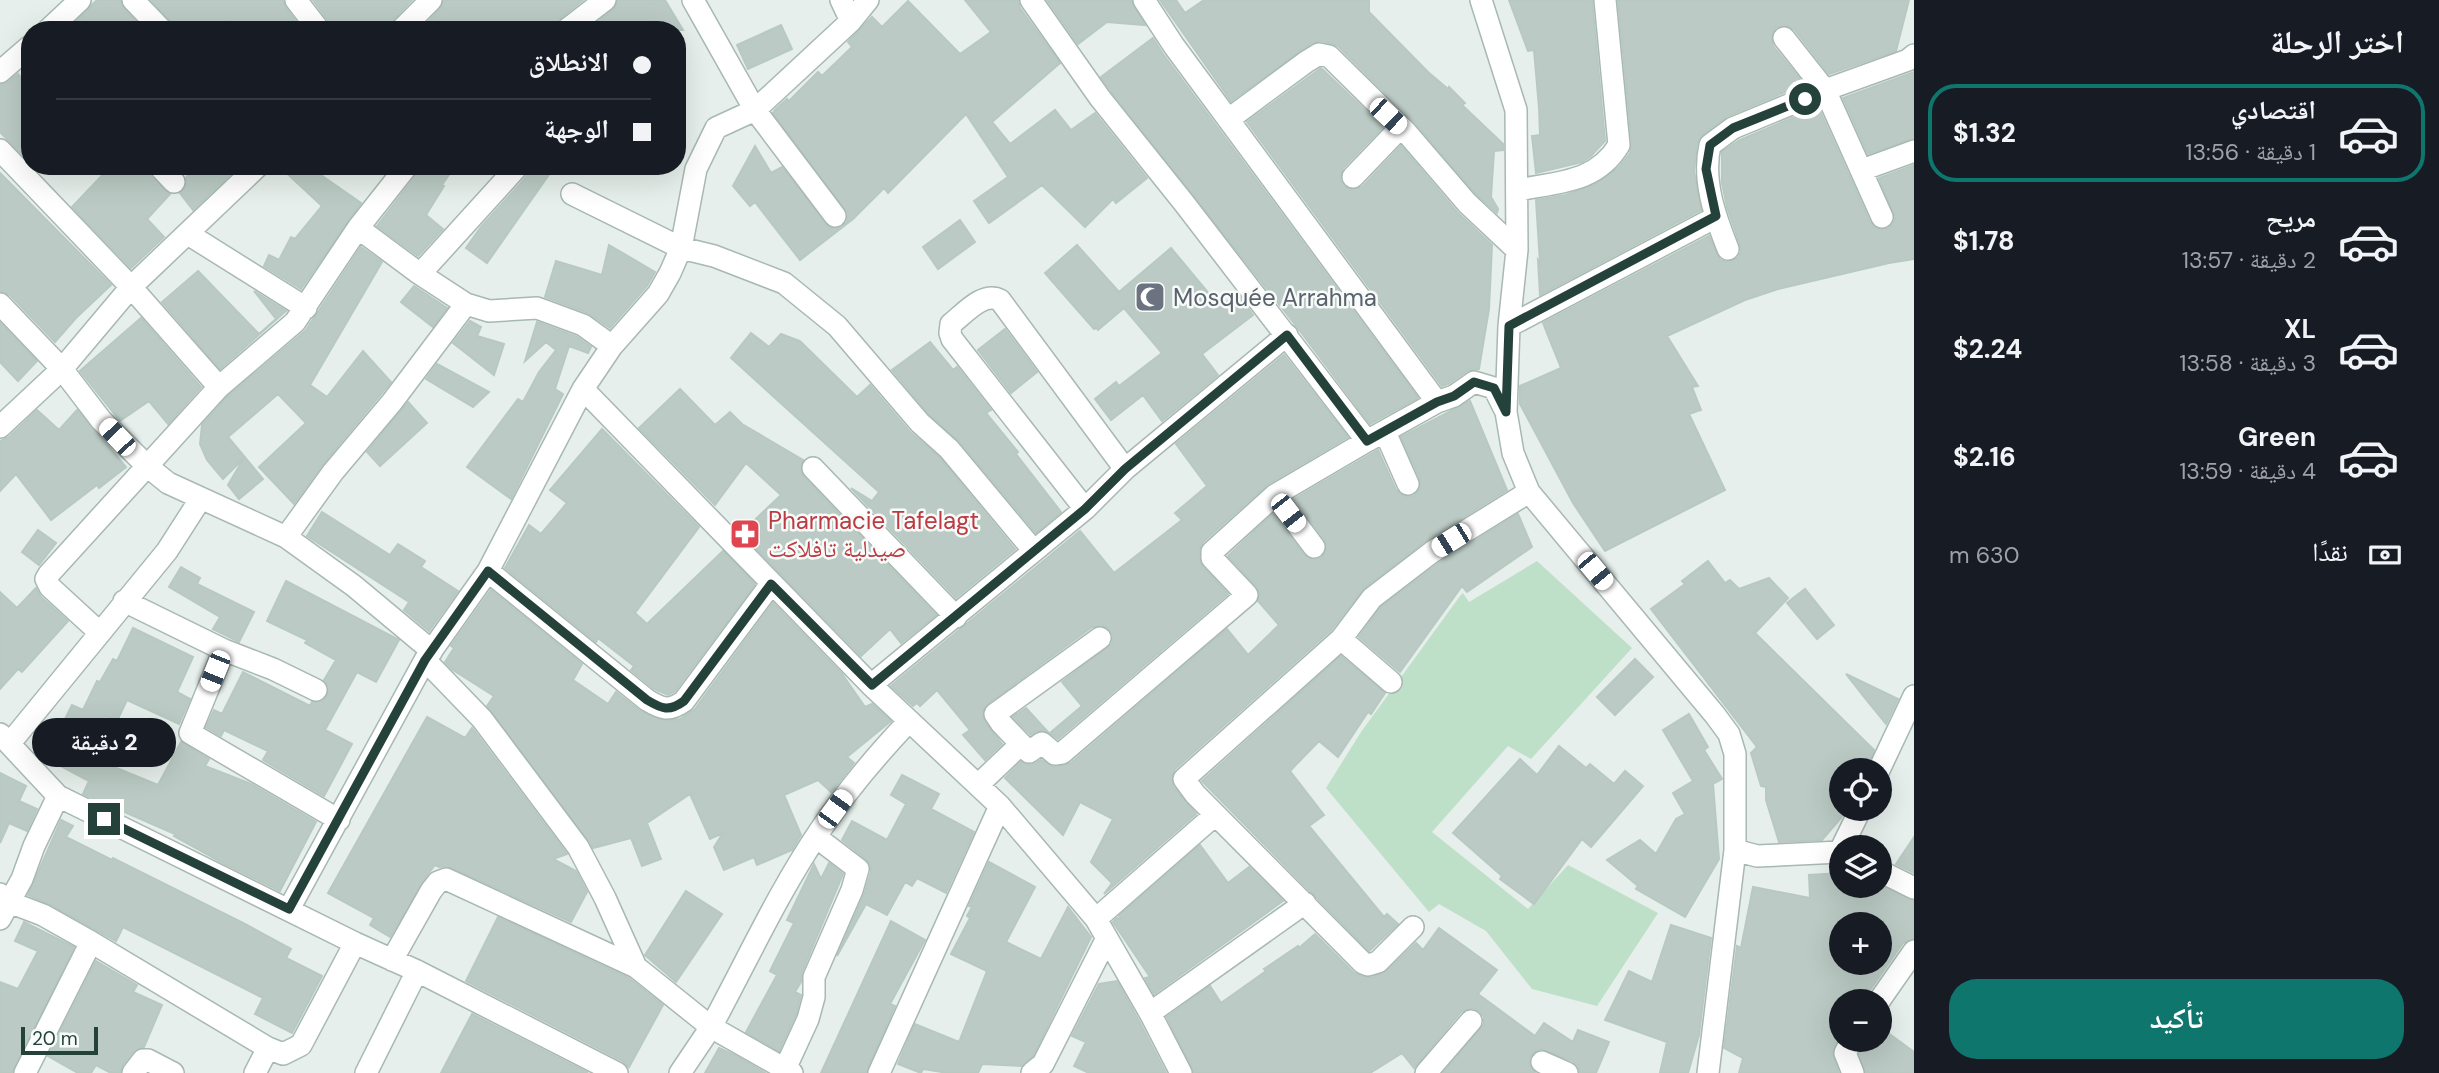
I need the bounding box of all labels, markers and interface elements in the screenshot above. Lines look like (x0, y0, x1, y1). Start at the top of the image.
text: اختر الرحلة (2270, 21, 2404, 63)
text: الانطلاق (529, 45, 609, 79)
route start (1789, 83, 1821, 115)
text: اقتصادي (2231, 93, 2316, 127)
car (1366, 94, 1411, 138)
icon: car (2337, 102, 2400, 165)
text: الوجهة (544, 112, 609, 146)
text: $1.32 (1953, 116, 2016, 150)
text: 1 دقيقة · 13:56 (2185, 137, 2316, 167)
text: مريح (2266, 201, 2316, 235)
icon: car (2337, 210, 2400, 273)
text: $1.78 (1953, 224, 2015, 258)
text: 2 دقيقة · 13:57 (2182, 245, 2316, 275)
mosque icon: Mosquée Arrahma (1133, 280, 1167, 314)
place label: Mosquée Arrahma (1173, 282, 1377, 313)
text: XL (2284, 312, 2316, 346)
icon: car (2337, 318, 2400, 381)
text: $2.24 (1953, 332, 2022, 366)
text: 3 دقيقة · 13:58 (2179, 348, 2316, 378)
car (95, 414, 140, 460)
text: Green (2238, 420, 2316, 454)
icon: car (2337, 426, 2400, 489)
text: $2.16 (1953, 440, 2016, 474)
text: 4 دقيقة · 13:59 (2179, 456, 2316, 486)
car (1267, 490, 1310, 536)
place label: Pharmacie Tafelagt صيدلية تافلاكت (768, 505, 979, 564)
pharmacy icon: Pharmacie Tafelagt صيدلية تافلاكت (728, 517, 762, 551)
car (1428, 520, 1475, 560)
text: نقدًا (2312, 535, 2348, 569)
icon: cash (2366, 536, 2404, 574)
text: 630 m (1949, 540, 2019, 570)
car (1574, 548, 1617, 594)
car (198, 648, 233, 694)
callout: 2 دقيقة (32, 718, 176, 766)
text: 2 دقيقة (71, 727, 137, 757)
map controls (1829, 758, 1892, 1052)
button: locate (1829, 758, 1892, 821)
car (815, 786, 856, 832)
route end (88, 803, 120, 835)
button: layers (1829, 835, 1892, 898)
button: + (1829, 912, 1892, 975)
button: تأكيد (1949, 979, 2404, 1059)
button: − (1829, 989, 1892, 1052)
scale bar (21, 1024, 98, 1056)
text: 20 m (32, 1026, 78, 1051)

